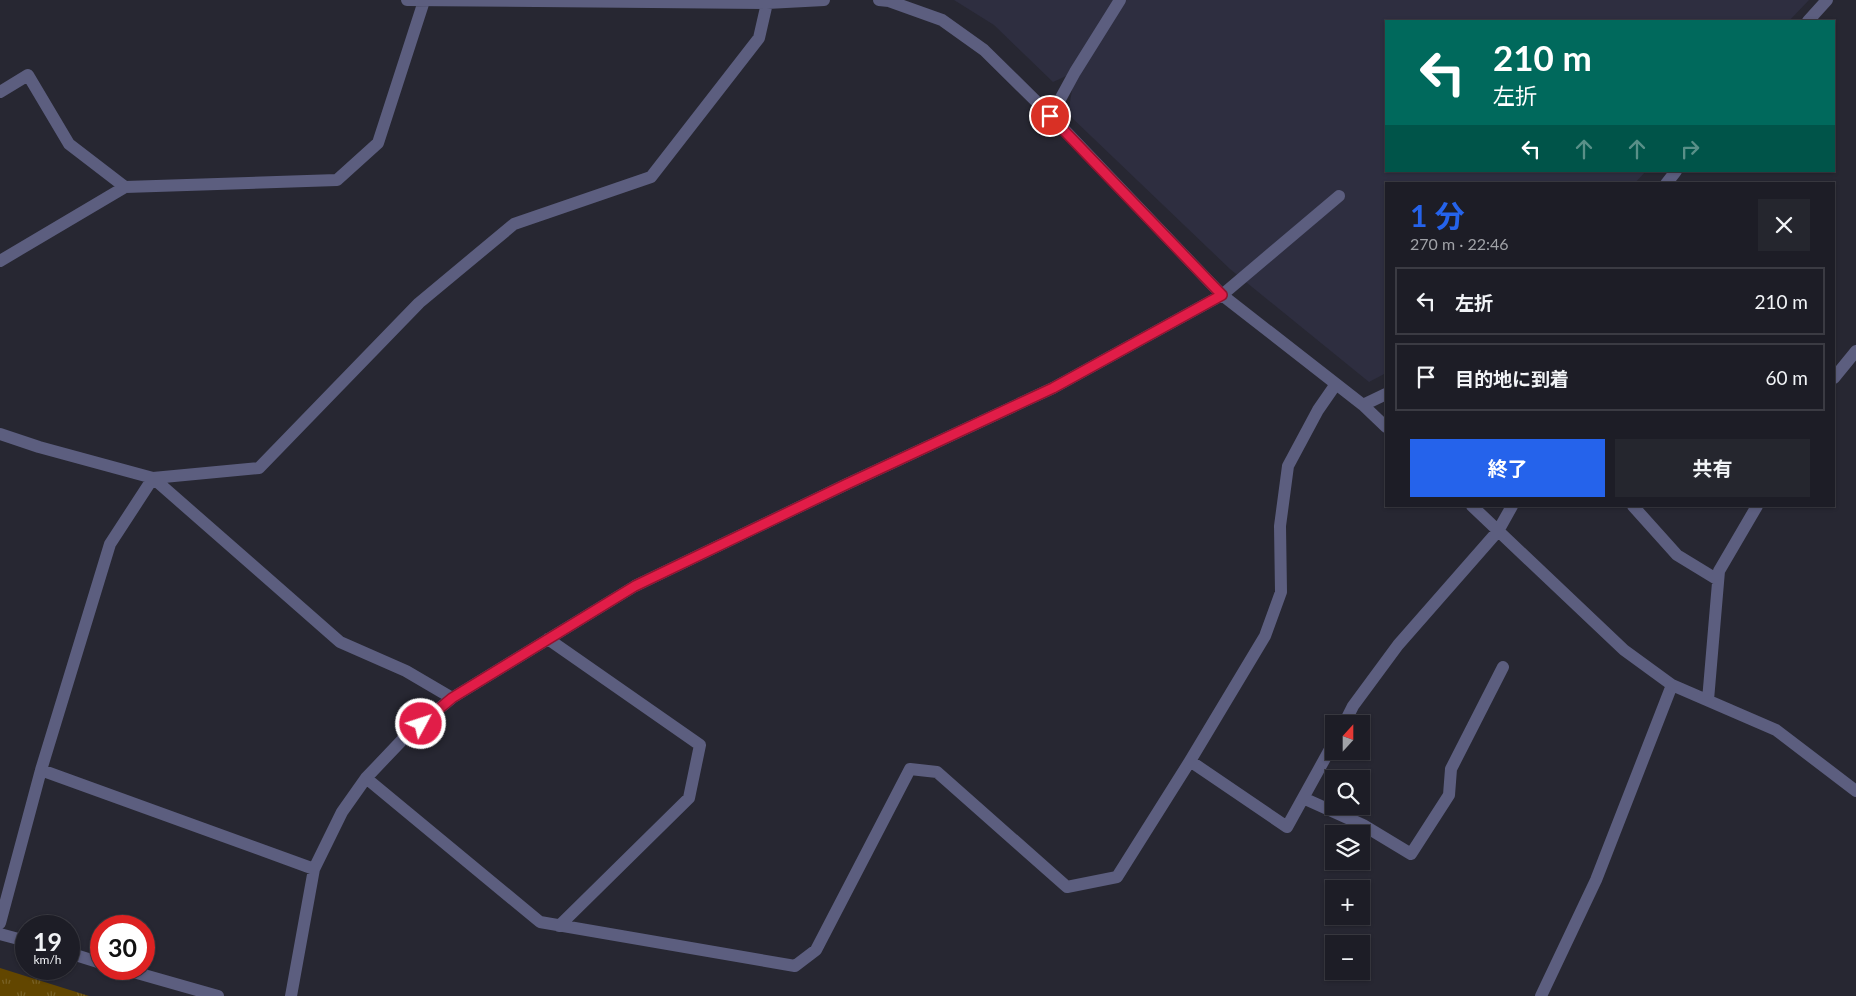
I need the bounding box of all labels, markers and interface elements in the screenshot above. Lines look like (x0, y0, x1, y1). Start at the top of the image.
text: 210 m (1493, 36, 1592, 78)
icon: left (1410, 40, 1475, 105)
text: 左折 (1493, 82, 1537, 109)
pin (1029, 95, 1071, 137)
icon: arrive (1036, 102, 1064, 130)
icon: left (1517, 135, 1545, 163)
icon: ahead (1570, 135, 1598, 163)
icon: ahead (1623, 135, 1651, 163)
icon: right (1676, 135, 1704, 163)
text: 1 分 (1410, 197, 1465, 233)
button: close (1758, 199, 1810, 251)
text: 270 m · 22:46 (1410, 234, 1509, 253)
icon: left (1412, 287, 1440, 315)
text: 210 m (1754, 290, 1808, 313)
text: 左折 (1455, 291, 1493, 314)
icon: arrive (1412, 363, 1440, 391)
text: 60 m (1765, 366, 1808, 389)
text: 目的地に到着 (1455, 367, 1569, 390)
button: 終了 (1410, 439, 1605, 497)
button: 共有 (1615, 439, 1810, 497)
position arrow (394, 697, 446, 749)
north arrow (1325, 715, 1370, 760)
map controls (1325, 715, 1370, 980)
button: search (1325, 770, 1370, 815)
button: layers (1325, 825, 1370, 870)
button: + (1325, 880, 1370, 925)
speed limit sign: 30 (90, 915, 155, 980)
text: 19 (33, 926, 62, 956)
button: − (1325, 935, 1370, 980)
text: km/h (33, 952, 62, 967)

